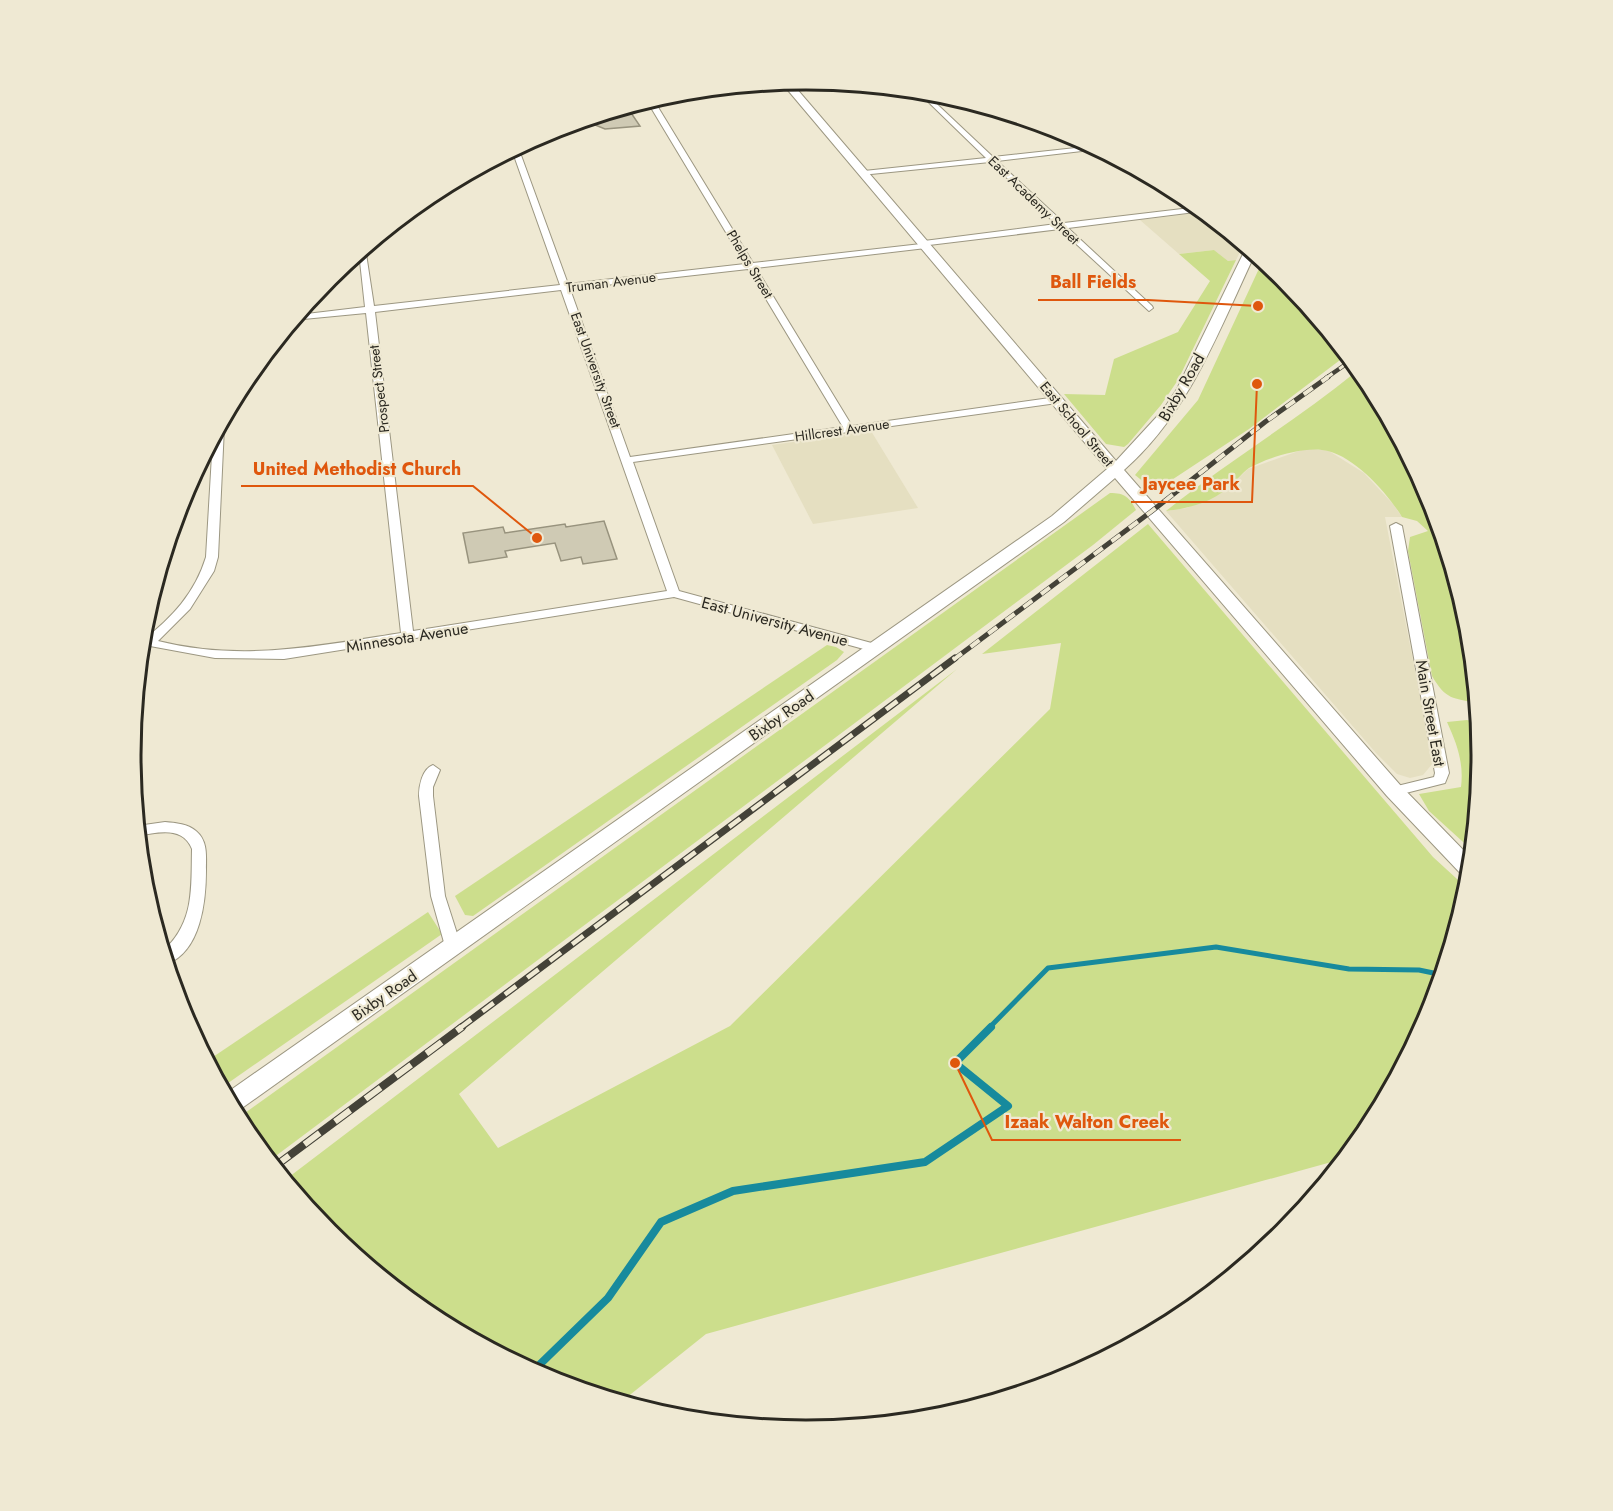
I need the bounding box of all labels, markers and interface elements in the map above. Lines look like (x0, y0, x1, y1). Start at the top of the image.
street label: East Academy Street (984, 151, 1085, 249)
street label: Phelps Street (722, 226, 779, 303)
callout: Ball Fields (1038, 264, 1148, 300)
street label: Truman Avenue (565, 267, 657, 297)
text: Ball Fields (1050, 269, 1136, 295)
street label: East University Street (566, 309, 626, 431)
street label: Prospect Street (364, 343, 394, 434)
street label: Bixby Road (1153, 349, 1210, 425)
street label: East School Street (1035, 377, 1119, 471)
street label: Hillcrest Avenue (793, 413, 891, 447)
callout: United Methodist Church (241, 450, 473, 486)
text: United Methodist Church (253, 456, 461, 482)
callout: Jaycee Park (1131, 466, 1252, 502)
text: Jaycee Park (1139, 471, 1240, 497)
street label: East University Avenue (699, 591, 851, 652)
street label: Minnesota Avenue (344, 616, 470, 659)
street label: Main Street East (1410, 658, 1451, 768)
street label: Bixby Road (744, 684, 819, 746)
street label: Bixby Road (347, 964, 422, 1026)
callout: Izaak Walton Creek (992, 1104, 1181, 1140)
text: Izaak Walton Creek (1004, 1109, 1170, 1135)

